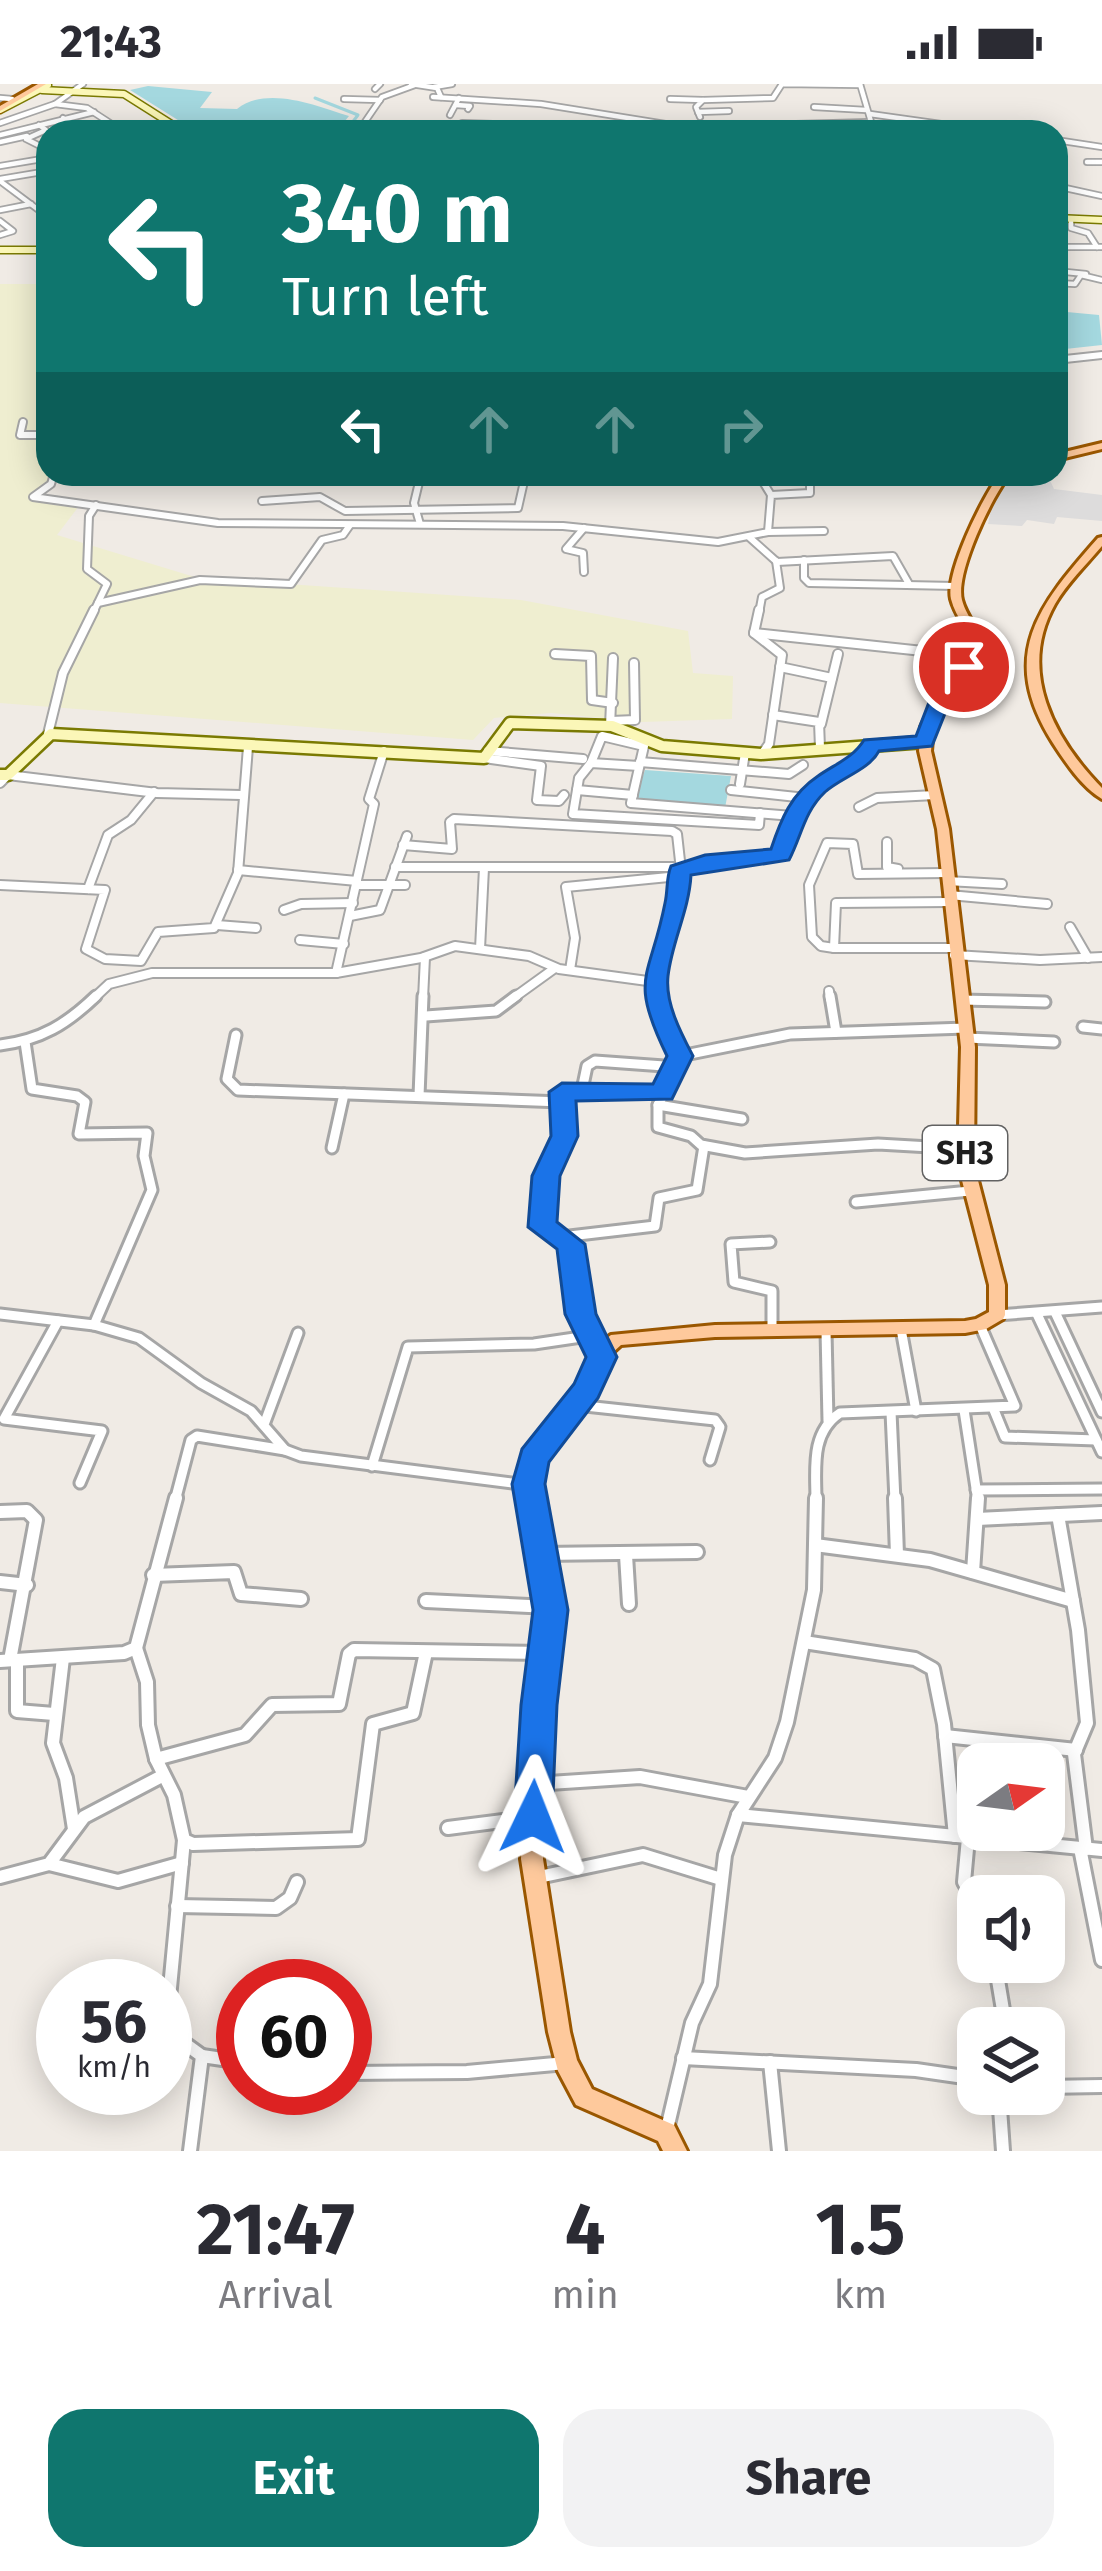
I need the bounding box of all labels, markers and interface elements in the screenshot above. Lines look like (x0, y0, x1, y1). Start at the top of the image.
text: 21:43 (60, 15, 162, 69)
text: 340 m (282, 163, 513, 264)
icon: left (84, 168, 240, 324)
text: Turn left (282, 265, 489, 329)
icon: left (330, 396, 396, 462)
icon: ahead (456, 396, 522, 462)
icon: ahead (582, 396, 648, 462)
icon: right (708, 396, 774, 462)
pin (913, 616, 1015, 718)
icon: arrive (931, 634, 997, 700)
road number: SH3 (923, 1126, 1007, 1180)
north arrow (957, 1743, 1065, 1851)
map controls (957, 1743, 1065, 2115)
position arrow (470, 1754, 596, 1880)
button: sound (957, 1875, 1065, 1983)
speed limit sign: 60 (216, 1959, 372, 2115)
text: 56 (81, 1986, 147, 2058)
button: layers (957, 2007, 1065, 2115)
text: km/h (77, 2049, 151, 2085)
text: 21:47 (197, 2187, 355, 2273)
text: 4 (565, 2187, 606, 2273)
text: 1.5 (815, 2187, 905, 2273)
text: Arrival (219, 2272, 333, 2318)
text: min (552, 2272, 619, 2318)
text: km (834, 2272, 887, 2318)
button: Exit (48, 2409, 539, 2547)
button: Share (563, 2409, 1054, 2547)

